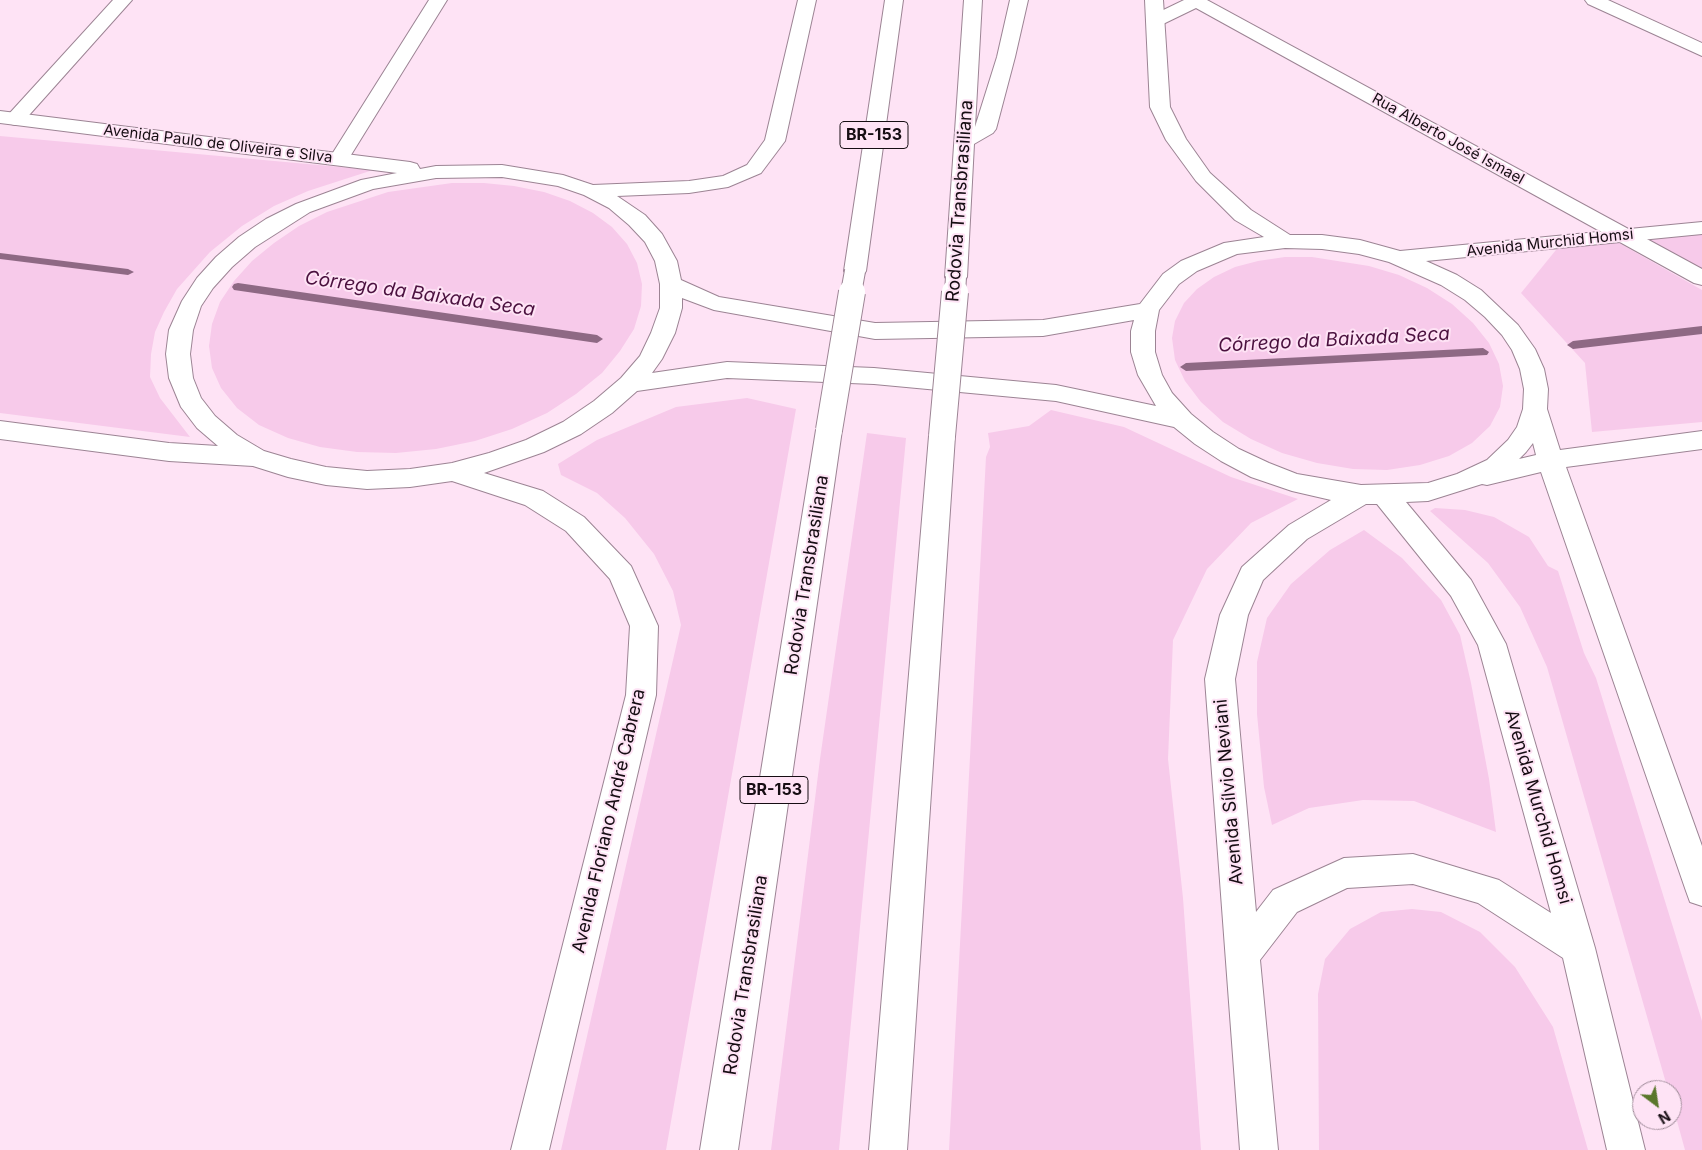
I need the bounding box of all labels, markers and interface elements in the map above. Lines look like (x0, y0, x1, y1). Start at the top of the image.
street label: Rua Alberto José Ismael (1369, 90, 1527, 188)
street label: Rodovia Transbrasiliana (942, 99, 978, 303)
street label: Avenida Paulo de Oliveira e Silva (102, 121, 334, 167)
road number: BR-153 (840, 122, 908, 148)
street label: Avenida Murchid Homsi (1466, 225, 1634, 261)
water label: Córrego da Baixada Seca (303, 267, 537, 321)
water label: Córrego da Baixada Seca (1217, 323, 1451, 357)
street label: Rodovia Transbrasiliana (781, 473, 833, 677)
street label: Avenida Floriano André Cabrera (568, 687, 650, 955)
street label: Avenida Sílvio Neviani (1210, 698, 1248, 886)
street label: Avenida Murchid Homsi (1500, 707, 1576, 907)
road number: BR-153 (740, 776, 808, 804)
street label: Rodovia Transbrasiliana (720, 873, 772, 1077)
north arrow (1632, 1080, 1682, 1130)
text: N (1656, 1107, 1673, 1127)

